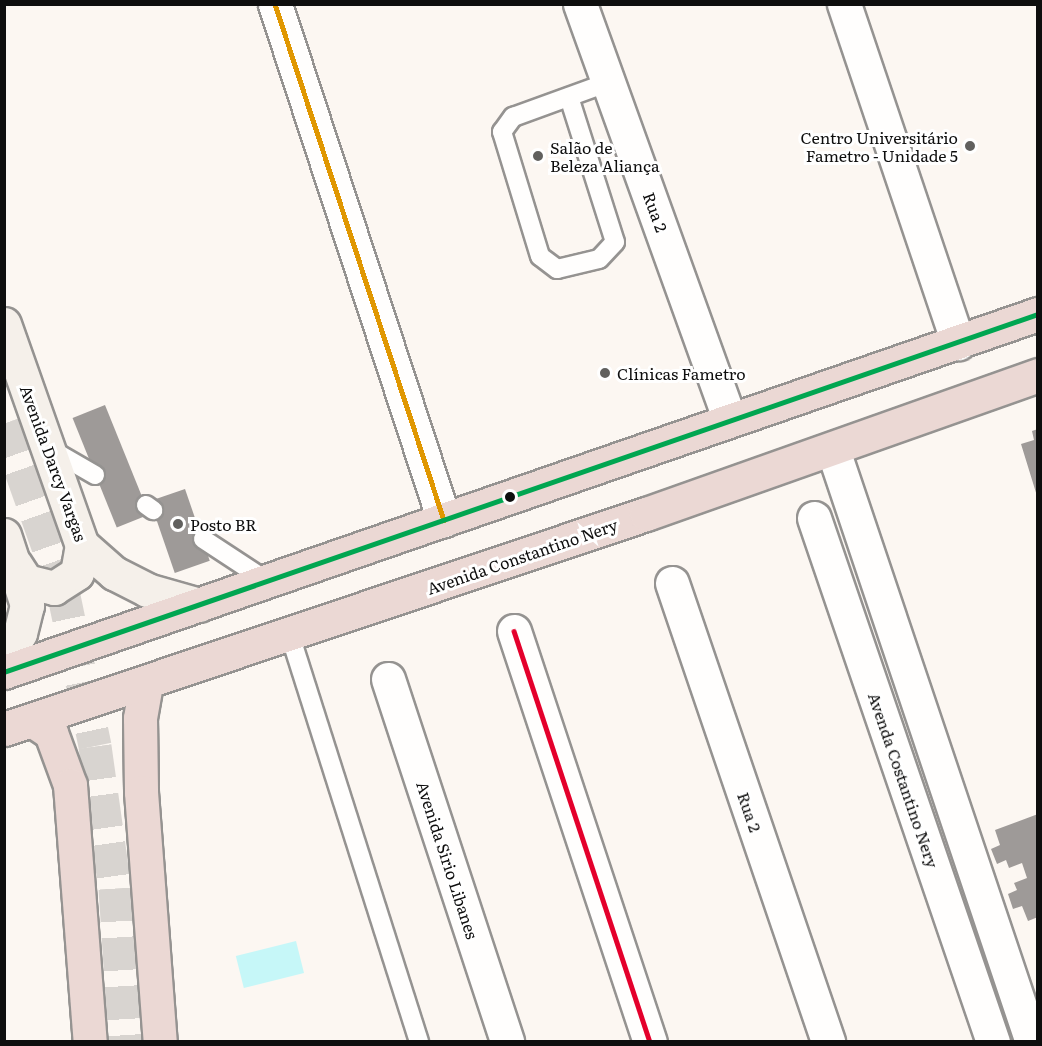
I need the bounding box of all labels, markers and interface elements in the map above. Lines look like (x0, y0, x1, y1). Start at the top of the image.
place label: Centro Universitário Fametro - Unidade 5 (800, 127, 958, 165)
place label: Salão de Beleza Aliança (550, 137, 660, 175)
marker: Centro Universitário Fametro - Unidade 5 (963, 139, 977, 153)
marker: Salão de Beleza Aliança (531, 149, 545, 163)
street label: Rua 2 (640, 189, 672, 235)
place label: Clínicas Fametro (617, 363, 746, 383)
marker: Clínicas Fametro (598, 366, 612, 380)
street label: Avenida Darcy Vargas (17, 382, 91, 544)
unlabelled marker (504, 491, 516, 503)
place label: Posto BR (190, 514, 257, 534)
street label: Avenida Constantino Nery (424, 514, 620, 598)
marker: Posto BR (171, 517, 185, 531)
street label: Avenda Costantino Nery (865, 690, 943, 870)
street label: Avenida Sirio Libanes (413, 779, 483, 941)
street label: Rua 2 (734, 790, 766, 834)

